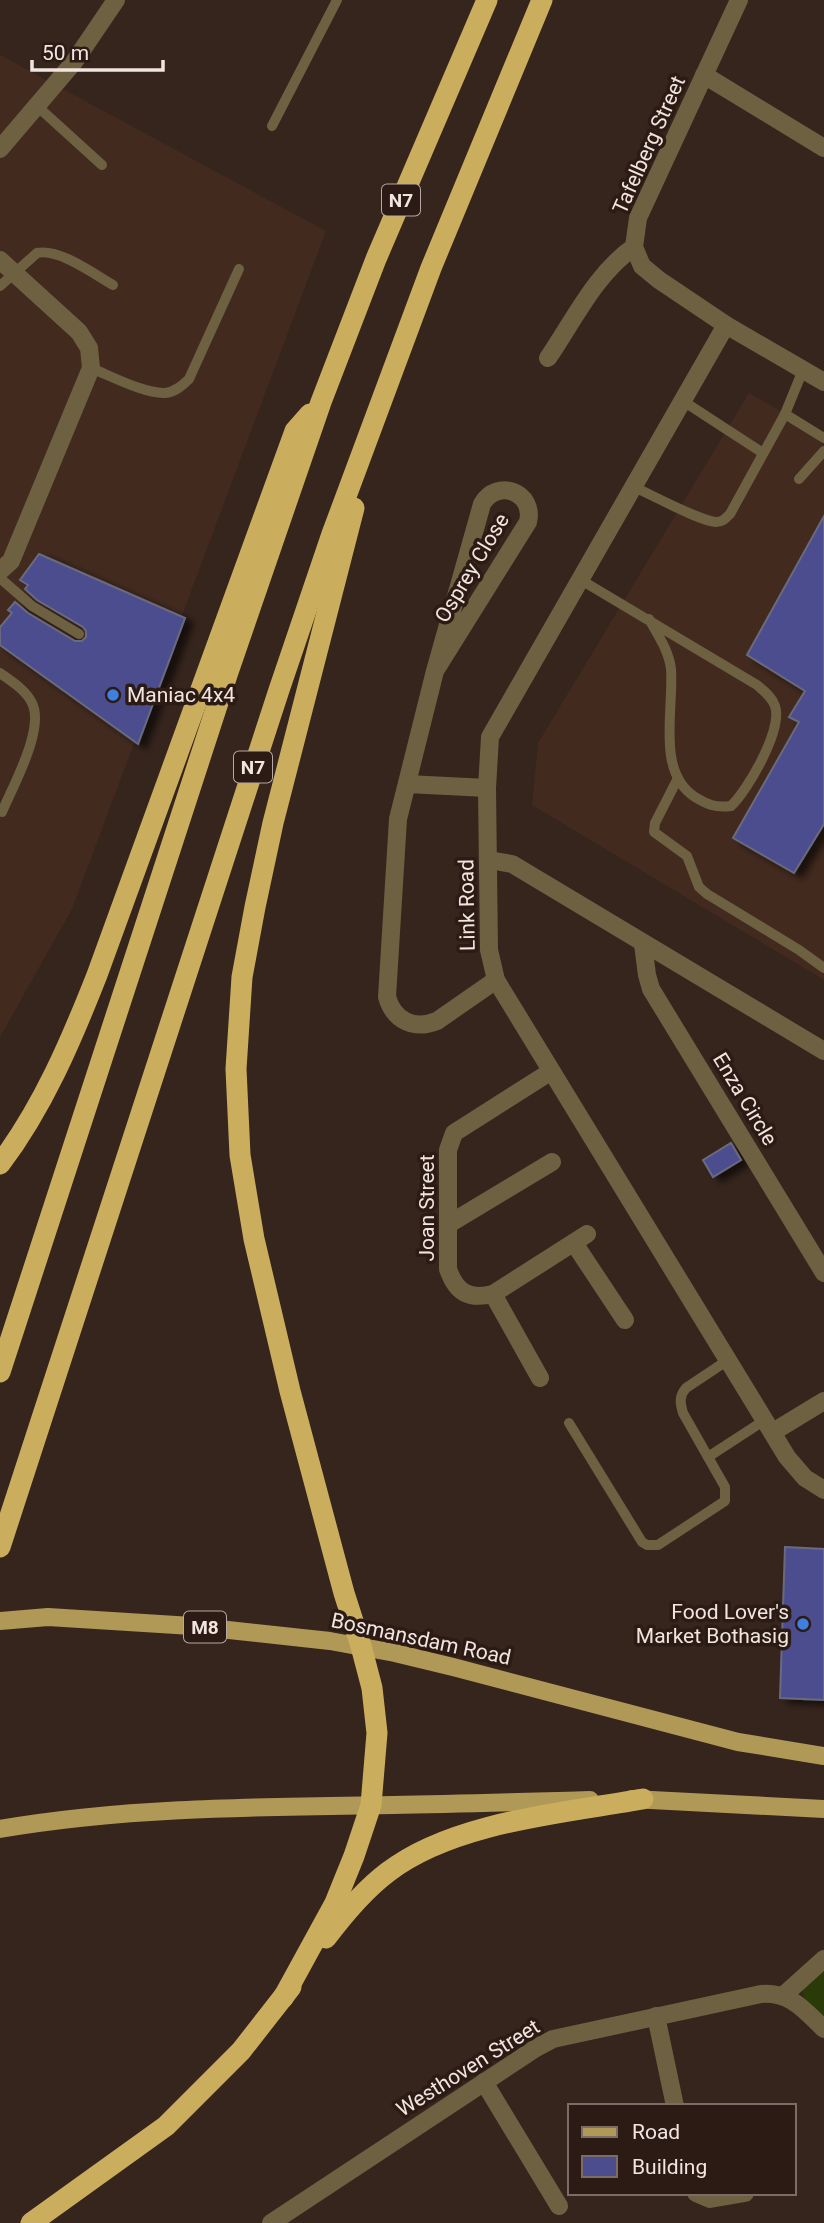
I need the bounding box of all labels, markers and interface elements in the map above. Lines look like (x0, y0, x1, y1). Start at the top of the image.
scale bar (32, 28, 163, 72)
text: 50 m (42, 41, 89, 65)
street label: Tafelberg Street (608, 72, 690, 218)
road number: N7 (382, 184, 420, 216)
street label: Osprey Close (430, 509, 514, 627)
place label: Maniac 4x4 (127, 683, 235, 707)
marker: Maniac 4x4 (105, 687, 121, 703)
road number: N7 (234, 752, 272, 782)
street label: Link Road (454, 859, 480, 951)
street label: Enza Circle (708, 1048, 782, 1150)
street label: Joan Street (415, 1154, 439, 1262)
place label: Food Lover's Market Bothasig (636, 1600, 789, 1648)
street label: Bosmansdam Road (329, 1608, 513, 1670)
road number: M8 (184, 1611, 226, 1642)
marker: Food Lover's Market Bothasig (795, 1616, 811, 1632)
street label: Westhoven Street (392, 2014, 544, 2122)
legend (568, 2104, 796, 2195)
text: Road (632, 2120, 680, 2144)
text: Building (632, 2155, 707, 2179)

